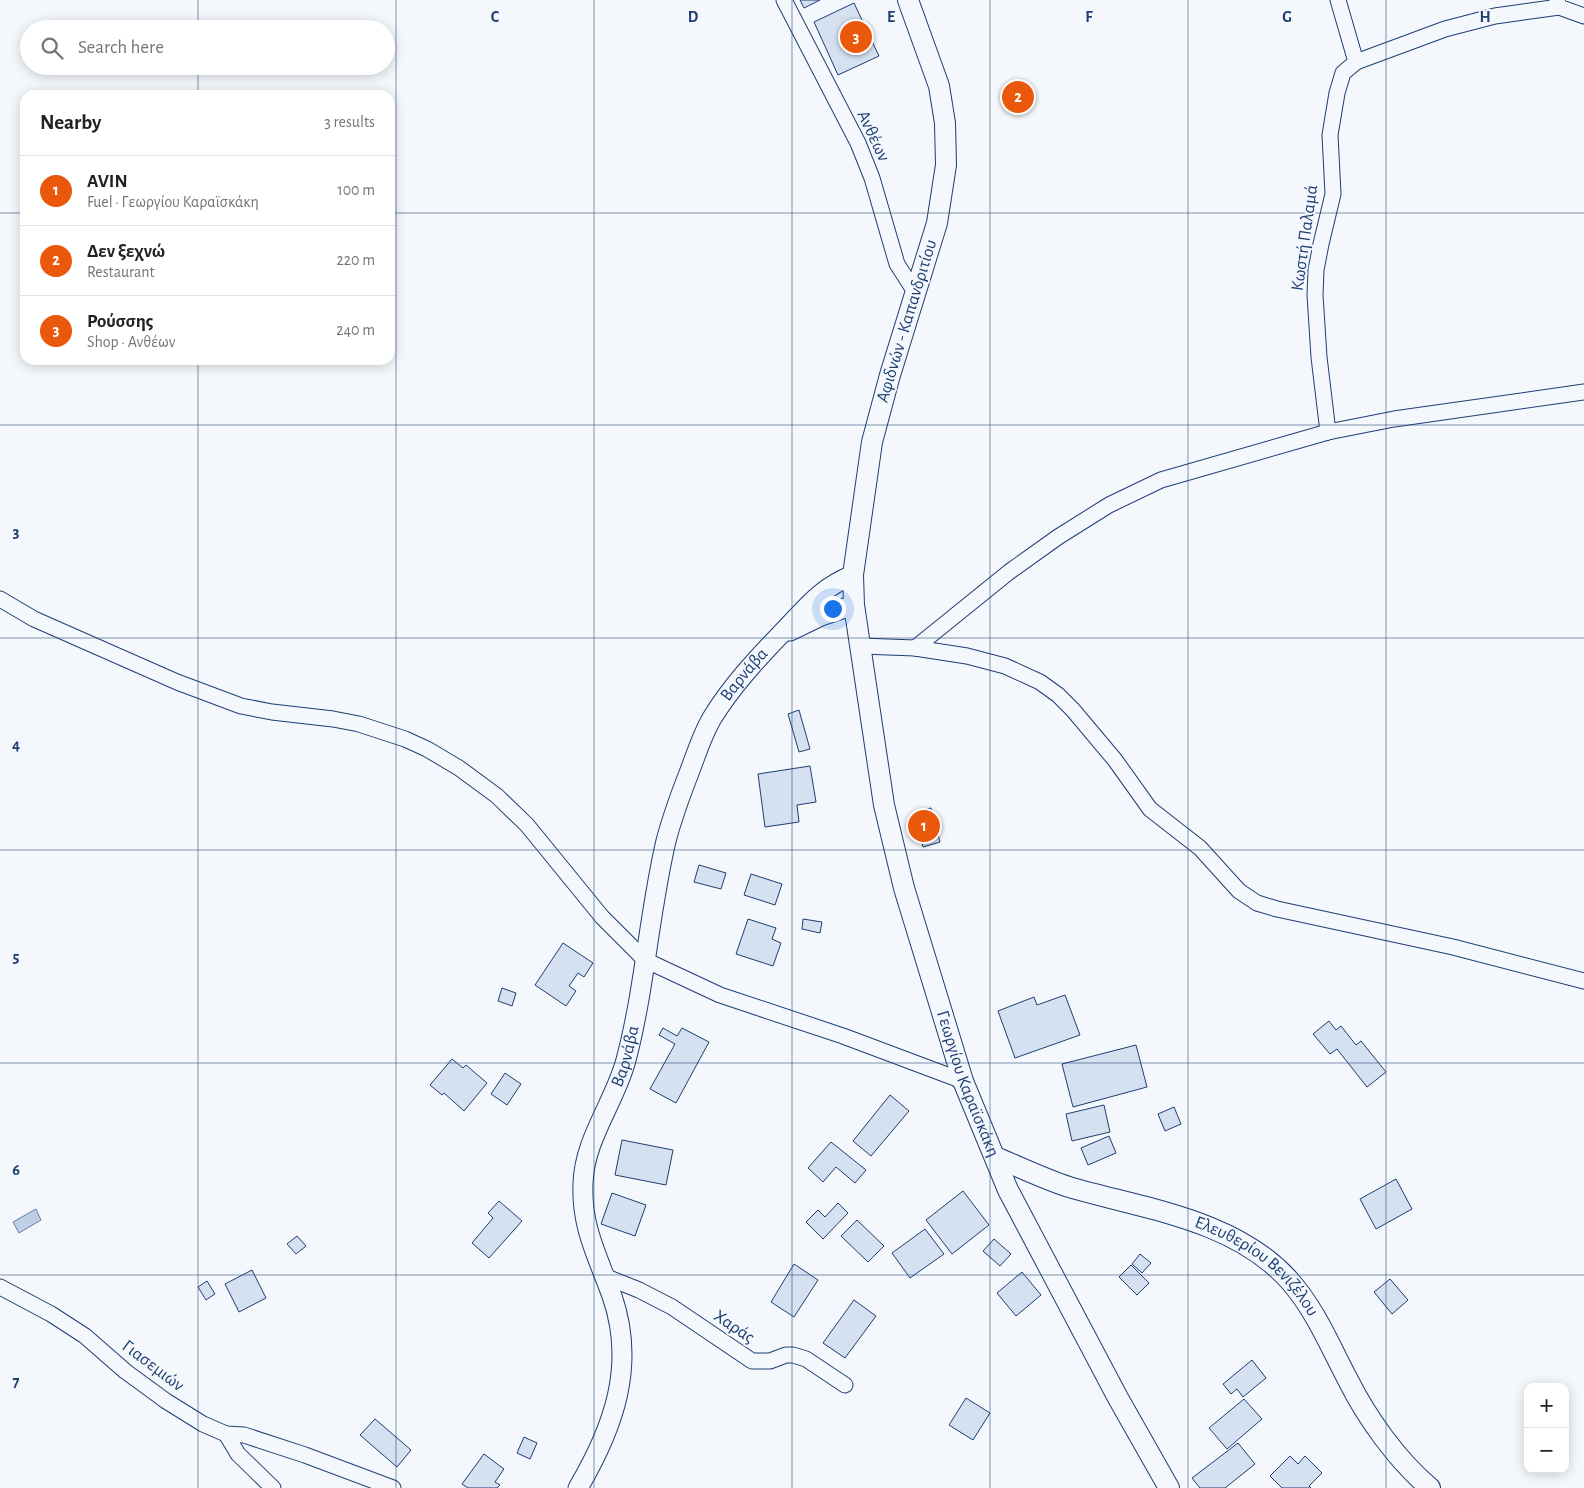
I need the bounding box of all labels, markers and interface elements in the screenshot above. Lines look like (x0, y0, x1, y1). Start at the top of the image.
text: C (491, 9, 500, 25)
text: D (688, 9, 699, 25)
text: E (887, 9, 895, 25)
text: F (1085, 9, 1093, 25)
text: G (1282, 9, 1292, 25)
text: H (1479, 9, 1491, 25)
pin: 3 (840, 18, 872, 56)
search box (20, 20, 395, 75)
icon: search (38, 34, 66, 62)
text: Search here (78, 38, 164, 57)
pin: 2 (1002, 78, 1034, 116)
street label: Ανθέων (853, 108, 893, 165)
text: Nearby (40, 112, 101, 133)
text: 3 results (324, 114, 375, 130)
text: AVIN (87, 172, 128, 191)
text: 1 (53, 182, 59, 198)
text: 100 m (337, 182, 375, 198)
street label: Κωστή Παλαμά (1289, 184, 1321, 292)
text: Fuel · Γεωργίου Καραϊσκάκη (87, 194, 259, 210)
street label: Αφιδνών - Καπανδριτίου (873, 237, 940, 405)
text: Δεν ξεχνώ (87, 242, 165, 261)
text: 2 (52, 252, 60, 268)
text: 220 m (337, 252, 375, 268)
text: Restaurant (87, 264, 155, 280)
text: Ρούσσης (87, 312, 153, 331)
text: 3 (53, 322, 59, 338)
text: 240 m (336, 322, 375, 338)
text: Shop · Ανθέων (87, 334, 175, 350)
text: 3 (13, 524, 20, 540)
your location (820, 596, 846, 622)
street label: Βαρνάβα (717, 645, 772, 704)
text: 4 (12, 737, 20, 753)
pin: 1 (908, 807, 940, 845)
text: 5 (13, 949, 20, 965)
street label: Γεωργίου Καραϊσκάκη (933, 1008, 1002, 1160)
street label: Βαρνάβα (608, 1024, 643, 1090)
text: 6 (12, 1162, 20, 1178)
street label: Ελευθερίου Βενιζέλου (1192, 1213, 1322, 1319)
street label: Χαράς (710, 1307, 758, 1347)
street label: Γιασεμιών (119, 1337, 188, 1395)
text: 7 (13, 1374, 20, 1390)
map controls (1524, 1383, 1569, 1473)
button: + (1524, 1383, 1569, 1428)
button: − (1524, 1428, 1569, 1473)

